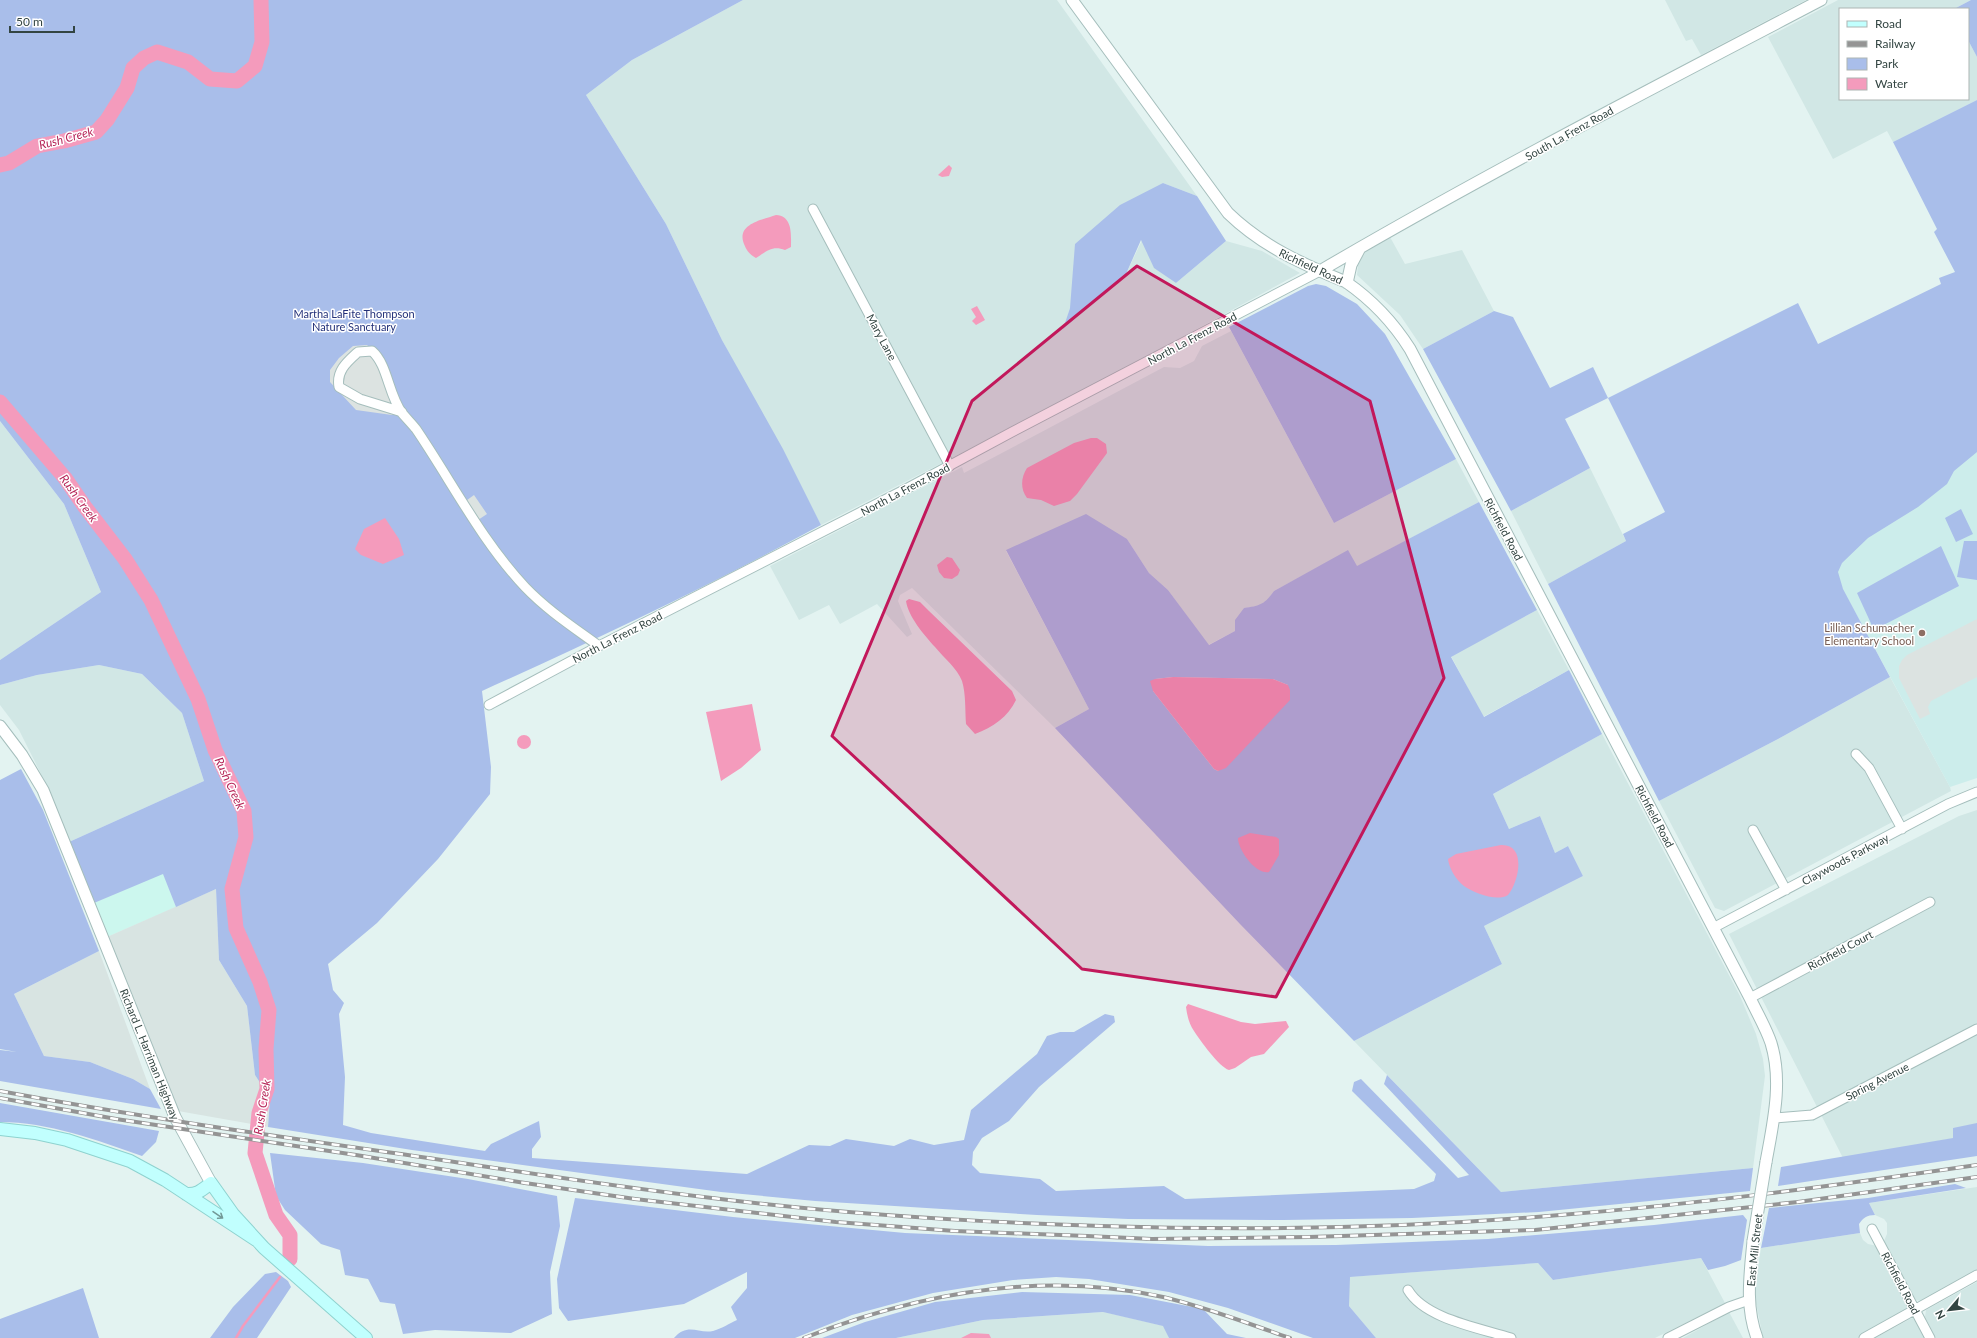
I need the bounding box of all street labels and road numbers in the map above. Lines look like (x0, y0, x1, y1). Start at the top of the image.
street label: South La Frenz Road (1523, 103, 1615, 163)
street label: Richfield Road (1277, 246, 1345, 286)
street label: North La Frenz Road (1145, 309, 1239, 367)
street label: Mary Lane (864, 312, 900, 363)
street label: North La Frenz Road (858, 460, 952, 518)
street label: Richfield Road (1482, 496, 1526, 562)
street label: North La Frenz Road (570, 609, 664, 665)
street label: Richfield Road (1633, 783, 1677, 849)
street label: Claywoods Parkway (1799, 830, 1891, 887)
street label: Richfield Court (1805, 927, 1875, 973)
street label: Richard L. Harriman Highway (118, 987, 182, 1122)
street label: Spring Avenue (1843, 1059, 1911, 1103)
street label: East Mill Street (1744, 1213, 1764, 1287)
street label: Richfield Road (1879, 1250, 1923, 1316)

